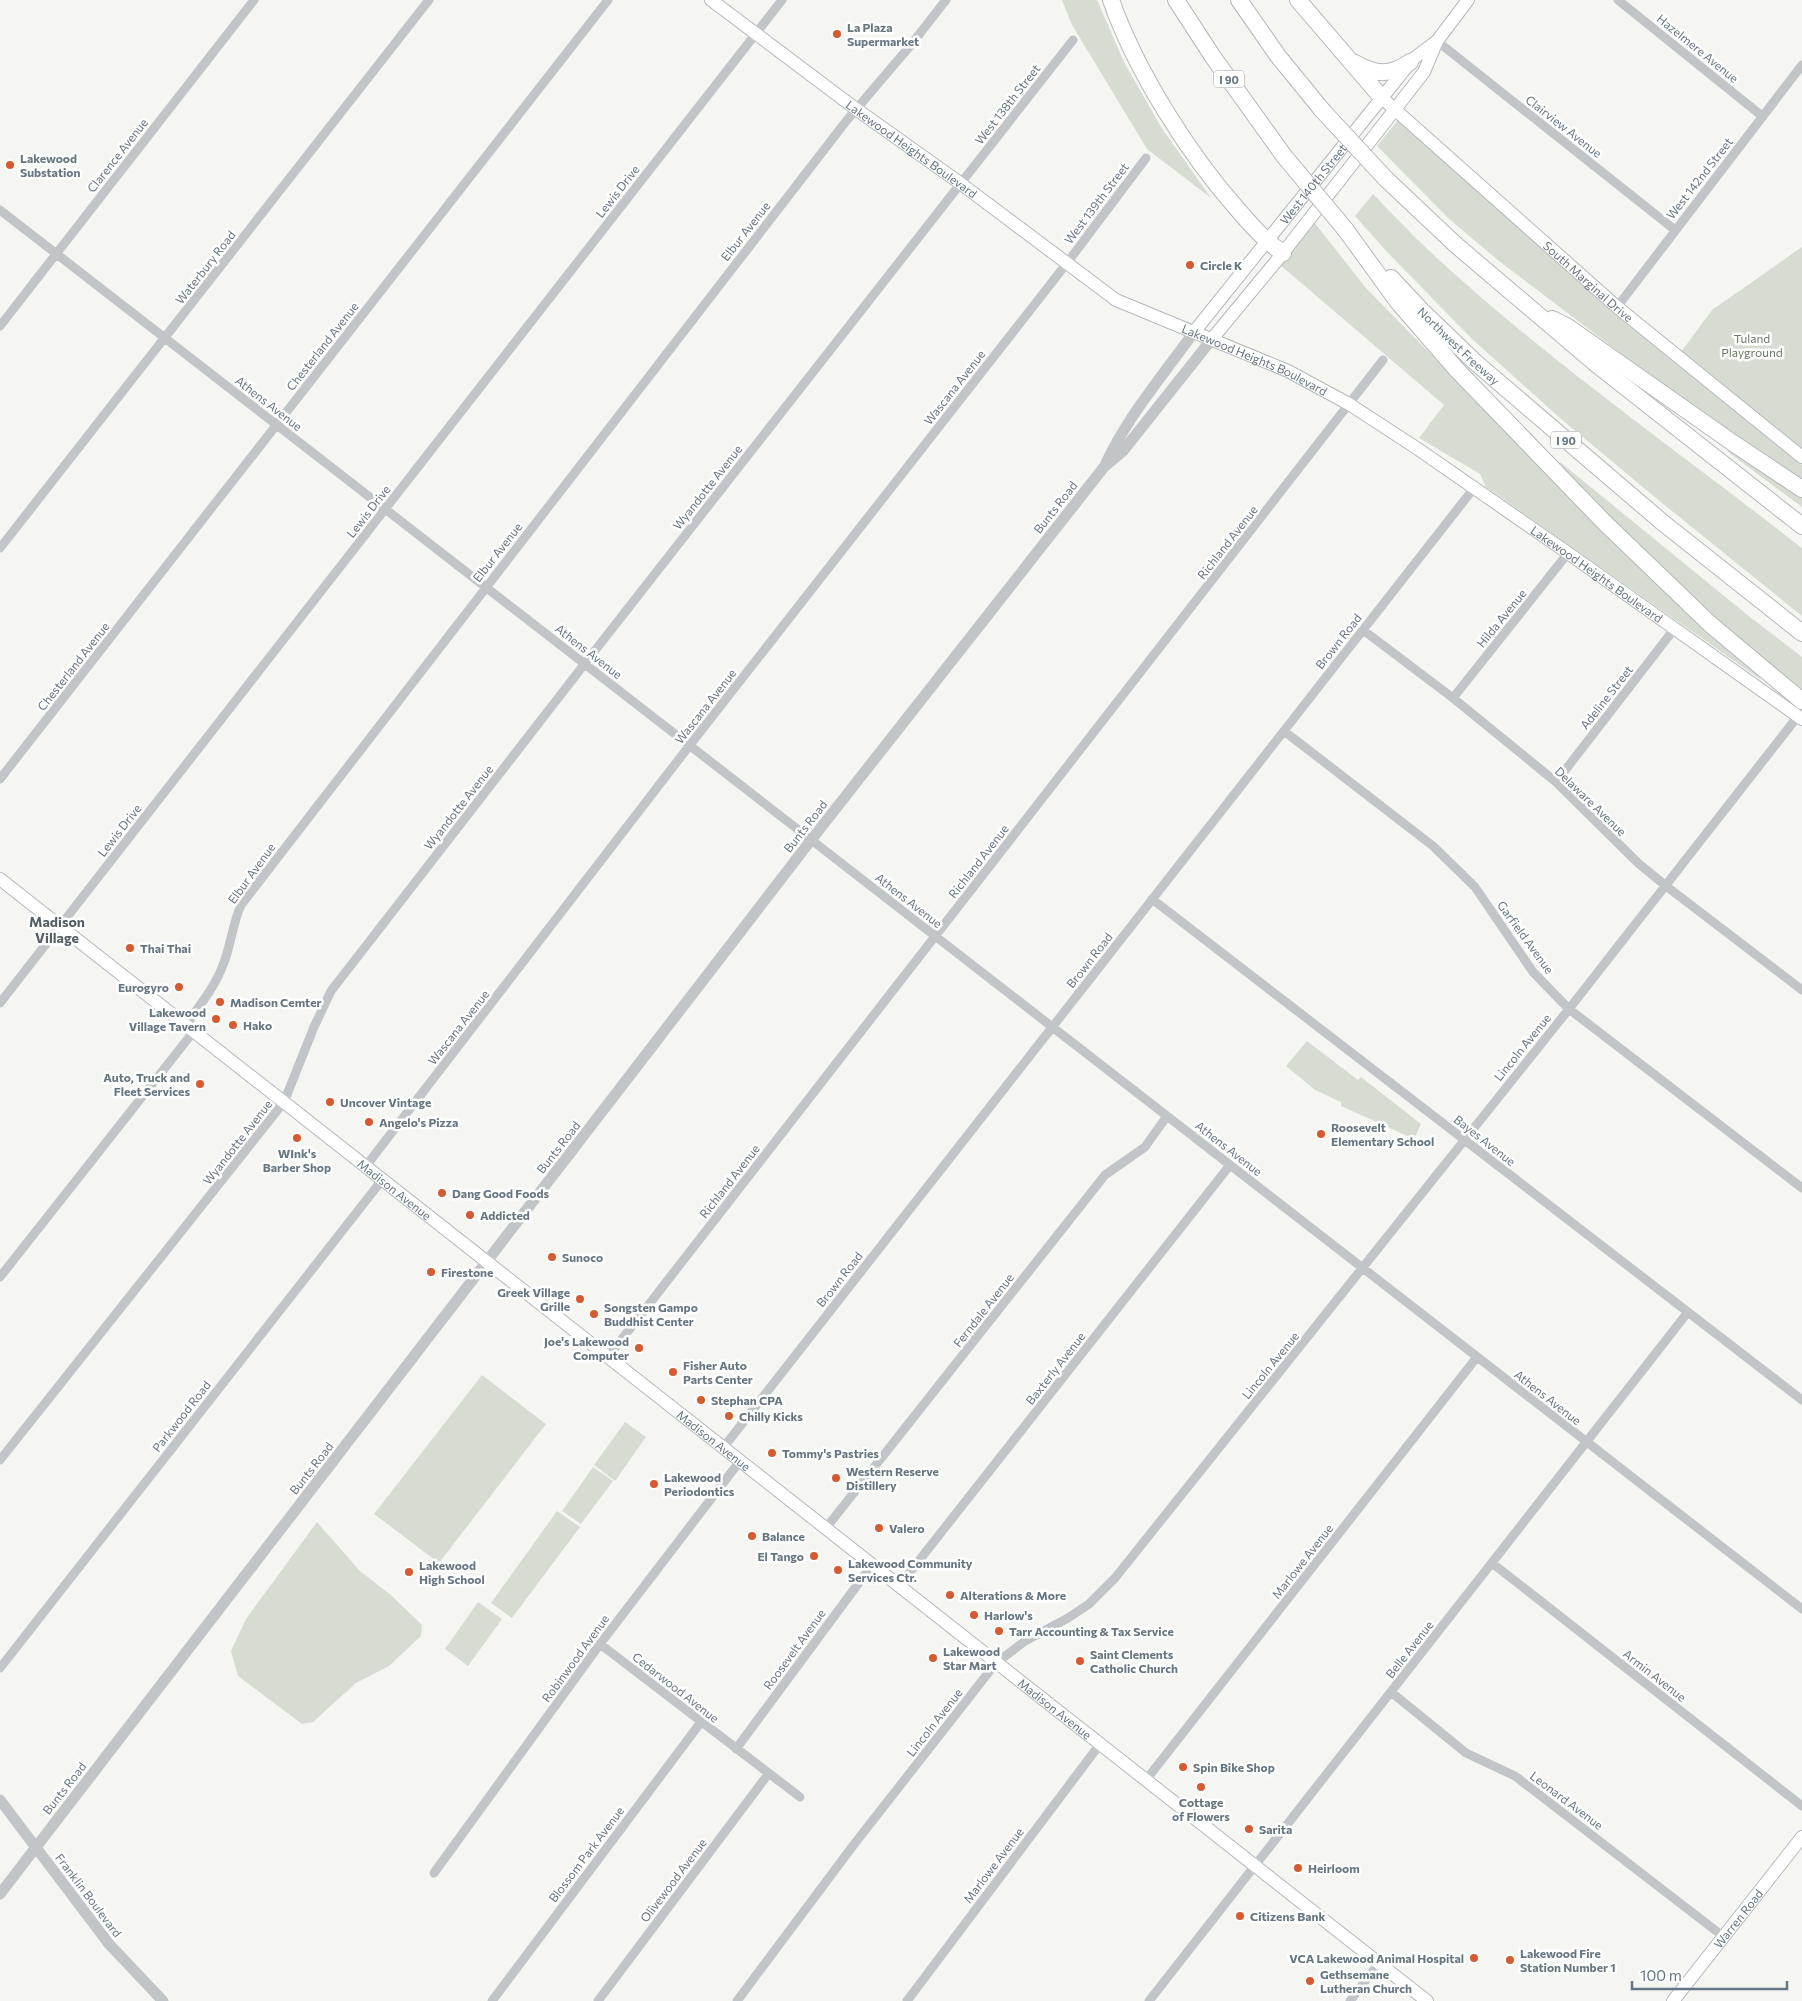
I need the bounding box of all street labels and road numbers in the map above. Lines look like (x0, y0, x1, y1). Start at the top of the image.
street label: Hazelmere Avenue (1654, 11, 1742, 85)
street label: West 138th Street (971, 61, 1043, 147)
road number: I 90 (1214, 70, 1244, 88)
street label: Clairview Avenue (1523, 92, 1605, 160)
street label: Lakewood Heights Boulevard (844, 97, 980, 201)
street label: Clarence Avenue (84, 115, 150, 195)
street label: West 142nd Street (1663, 135, 1735, 221)
street label: West 140th Street (1277, 141, 1349, 227)
street label: West 139th Street (1061, 160, 1131, 246)
street label: Lewis Drive (592, 162, 642, 220)
street label: Elbur Avenue (718, 199, 772, 263)
street label: Waterbury Road (172, 228, 238, 306)
street label: South Marginal Drive (1541, 238, 1636, 324)
street label: Chesterland Avenue (283, 299, 361, 393)
street label: Northwest Freeway (1415, 304, 1503, 387)
street label: Lakewood Heights Boulevard (1180, 321, 1330, 398)
street label: Wascana Avenue (920, 347, 988, 427)
street label: Athens Avenue (233, 373, 305, 433)
road number: I 90 (1551, 432, 1581, 448)
street label: Wyandotte Avenue (670, 442, 744, 532)
street label: Bunts Road (1030, 478, 1080, 536)
street label: Lewis Drive (343, 482, 393, 540)
street label: Richland Avenue (1194, 502, 1260, 582)
street label: Elbur Avenue (470, 520, 524, 584)
street label: Lakewood Heights Boulevard (1528, 523, 1666, 625)
street label: Hilda Avenue (1473, 586, 1529, 650)
street label: Brown Road (1312, 611, 1364, 671)
street label: Chesterland Avenue (34, 619, 112, 713)
street label: Athens Avenue (553, 621, 625, 681)
street label: Adeline Street (1577, 662, 1635, 732)
street label: Wascana Avenue (671, 666, 739, 746)
street label: Wyandotte Avenue (421, 762, 495, 852)
street label: Delaware Avenue (1553, 764, 1629, 838)
street label: Bunts Road (780, 797, 830, 855)
street label: Lewis Drive (94, 801, 144, 859)
street label: Richland Avenue (945, 821, 1011, 901)
street label: Elbur Avenue (224, 840, 278, 906)
street label: Athens Avenue (873, 870, 945, 930)
street label: Garfield Avenue (1495, 898, 1557, 976)
street label: Brown Road (1063, 930, 1115, 990)
street label: Wascana Avenue (424, 987, 492, 1067)
street label: Lincoln Avenue (1491, 1011, 1553, 1083)
street label: Wyandotte Avenue (200, 1097, 274, 1187)
street label: Bayes Avenue (1452, 1112, 1518, 1168)
street label: Bunts Road (533, 1118, 583, 1176)
street label: Athens Avenue (1193, 1118, 1265, 1178)
street label: Richland Avenue (696, 1141, 762, 1221)
street label: Madison Avenue (355, 1156, 434, 1222)
street label: Brown Road (813, 1249, 865, 1309)
street label: Ferndale Avenue (950, 1270, 1016, 1350)
street label: Baxterly Avenue (1022, 1329, 1088, 1407)
street label: Lincoln Avenue (1239, 1329, 1301, 1401)
street label: Athens Avenue (1512, 1367, 1584, 1427)
street label: Parkwood Road (149, 1378, 213, 1454)
street label: Madison Avenue (674, 1407, 753, 1473)
street label: Bunts Road (286, 1439, 336, 1497)
street label: Marlowe Avenue (1269, 1521, 1335, 1601)
street label: Roosevelt Avenue (760, 1606, 828, 1692)
street label: Robinwood Avenue (539, 1612, 611, 1704)
street label: Belle Avenue (1382, 1618, 1436, 1680)
street label: Armin Avenue (1621, 1646, 1689, 1704)
street label: Cedarwood Avenue (630, 1649, 722, 1725)
street label: Madison Avenue (1015, 1675, 1094, 1742)
street label: Lincoln Avenue (903, 1685, 965, 1759)
street label: Bunts Road (39, 1759, 89, 1817)
street label: Leonard Avenue (1528, 1768, 1606, 1832)
street label: Blossom Park Avenue (545, 1803, 627, 1905)
street label: Marlowe Avenue (960, 1825, 1026, 1905)
street label: Olivewood Avenue (637, 1835, 709, 1925)
street label: Franklin Boulevard (53, 1850, 125, 1940)
street label: Warren Road (1711, 1886, 1765, 1951)

